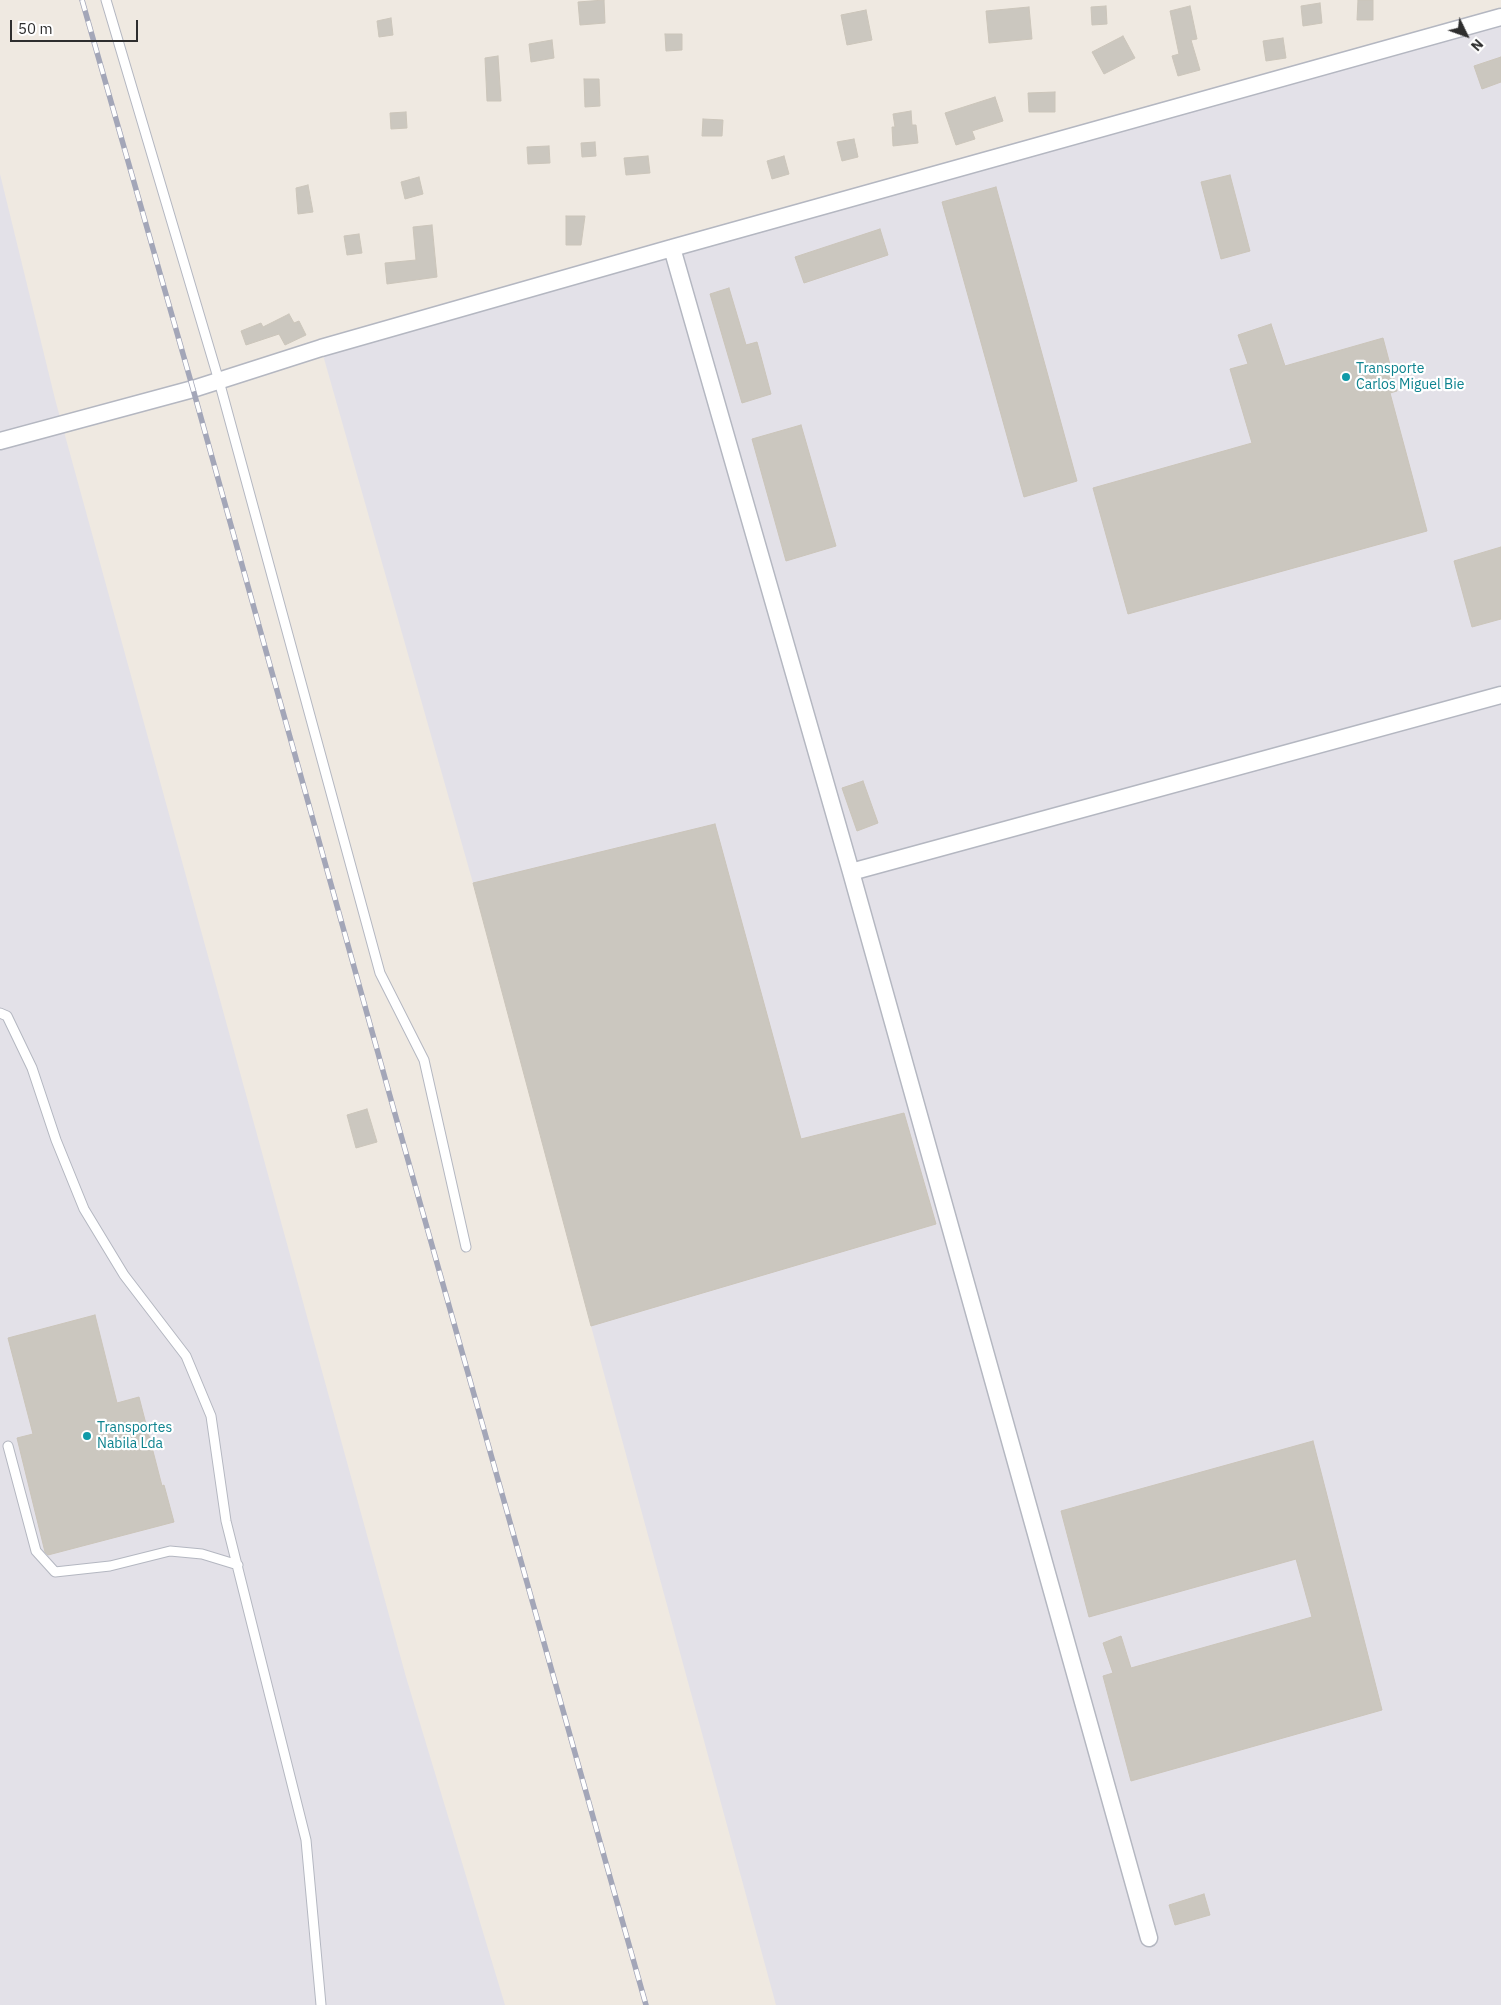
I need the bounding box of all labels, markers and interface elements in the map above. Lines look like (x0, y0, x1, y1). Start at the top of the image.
scale bar (12, 10, 140, 42)
north arrow (1441, 10, 1491, 60)
text: 50 m (18, 19, 53, 38)
text: N (1467, 35, 1487, 55)
place label: Transporte Carlos Miguel Bie (1356, 361, 1464, 394)
marker: Transporte Carlos Miguel Bie (1340, 371, 1352, 383)
place label: Transportes Nabila Lda (97, 1420, 172, 1452)
marker: Transportes Nabila Lda (81, 1430, 93, 1442)

